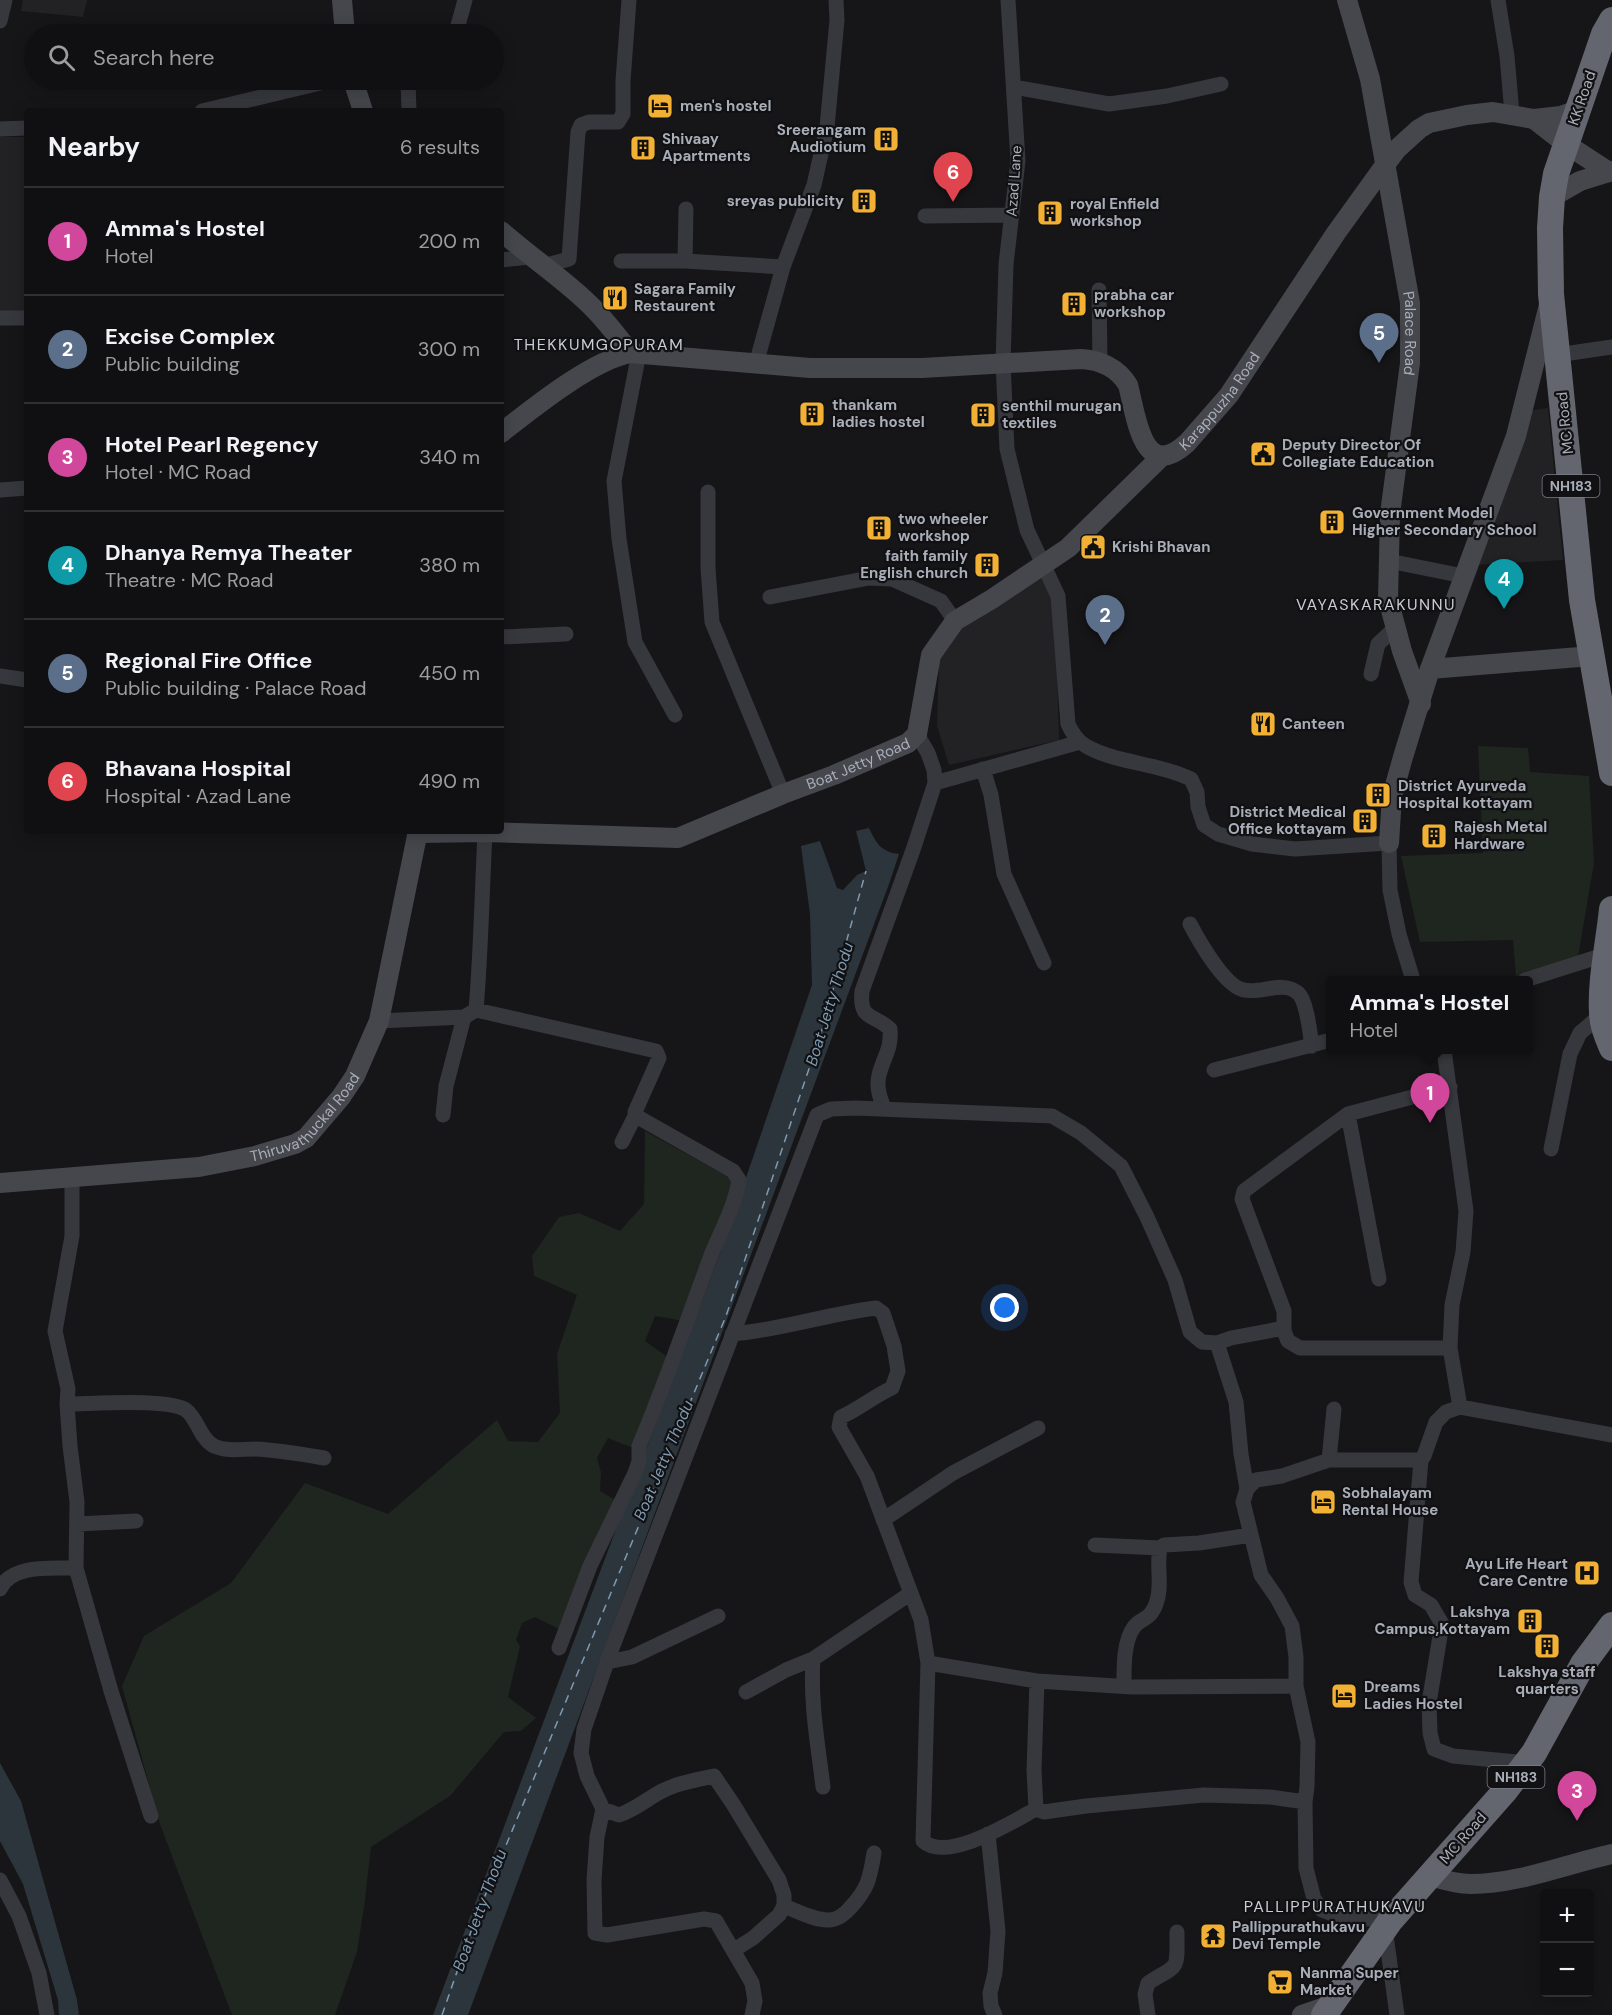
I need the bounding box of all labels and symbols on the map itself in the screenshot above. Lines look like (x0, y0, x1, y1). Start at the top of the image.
street label: KK Road (1563, 68, 1601, 128)
hotel icon: men's hostel (645, 91, 675, 121)
place label: men's hostel (680, 96, 772, 116)
place label: Sreerangam Audiotium (777, 120, 866, 157)
building icon: Sreerangam Audiotium (871, 124, 901, 154)
place label: Shivaay Apartments (662, 129, 751, 166)
building icon: Shivaay Apartments (628, 133, 658, 163)
street label: Azad Lane (1002, 145, 1026, 217)
pin: 6 (934, 152, 972, 202)
building icon: sreyas publicity (849, 186, 879, 216)
place label: sreyas publicity (727, 191, 844, 211)
place label: royal Enfield workshop (1070, 194, 1159, 231)
building icon: royal Enfield workshop (1035, 198, 1065, 228)
place label: Sagara Family Restaurent (634, 279, 736, 316)
restaurant icon: Sagara Family Restaurent (600, 283, 630, 313)
place label: prabha car workshop (1094, 285, 1174, 322)
building icon: prabha car workshop (1059, 289, 1089, 319)
street label: Palace Road (1398, 290, 1420, 376)
pin: 5 (1360, 314, 1398, 363)
district label: THEKKUMGOPURAM (514, 334, 684, 355)
street label: Karappuzha Road (1175, 348, 1265, 455)
street label: MC Road (1552, 391, 1578, 455)
place label: thankam ladies hostel (832, 395, 925, 432)
place label: senthil murugan textiles (1002, 396, 1121, 433)
building icon: thankam ladies hostel (797, 399, 827, 429)
building icon: senthil murugan textiles (968, 400, 998, 430)
place label: Deputy Director Of Collegiate Education (1282, 435, 1434, 472)
public building icon: Deputy Director Of Collegiate Education (1248, 439, 1278, 469)
road number: NH183 (1542, 475, 1600, 497)
place label: Government Model Higher Secondary School (1352, 503, 1536, 540)
building icon: Government Model Higher Secondary School (1317, 507, 1347, 537)
place label: two wheeler workshop (898, 509, 988, 546)
building icon: two wheeler workshop (864, 513, 894, 543)
public building icon: Krishi Bhavan (1078, 532, 1108, 562)
place label: Krishi Bhavan (1112, 537, 1210, 557)
place label: faith family English church (860, 546, 968, 583)
building icon: faith family English church (972, 550, 1002, 580)
pin: 4 (1484, 560, 1524, 609)
district label: VAYASKARAKUNNU (1296, 594, 1456, 615)
pin: 2 (1086, 596, 1124, 645)
restaurant icon: Canteen (1248, 709, 1278, 739)
place label: Canteen (1282, 714, 1345, 734)
street label: Boat Jetty Road (804, 733, 913, 794)
place label: District Ayurveda Hospital kottayam (1398, 776, 1532, 813)
building icon: District Ayurveda Hospital kottayam (1363, 780, 1393, 810)
place label: District Medical Office kottayam (1228, 802, 1346, 839)
building icon: District Medical Office kottayam (1350, 806, 1380, 836)
place label: Rajesh Metal Hardware (1454, 817, 1547, 854)
building icon: Rajesh Metal Hardware (1419, 821, 1449, 851)
water label: Boat Jetty Thodu (801, 940, 858, 1069)
street label: Thiruvathuckal Road (248, 1069, 364, 1167)
pin: 1 (1410, 1074, 1450, 1123)
your location (990, 1293, 1019, 1322)
water label: Boat Jetty Thodu (629, 1397, 698, 1523)
place label: Sobhalayam Rental House (1342, 1483, 1438, 1520)
hotel icon: Sobhalayam Rental House (1308, 1487, 1338, 1517)
place label: Ayu Life Heart Care Centre (1465, 1554, 1568, 1591)
hospital icon: Ayu Life Heart Care Centre (1572, 1558, 1602, 1588)
place label: Lakshya Campus,Kottayam (1374, 1602, 1510, 1639)
building icon: Lakshya Campus,Kottayam (1515, 1606, 1545, 1636)
building icon: Lakshya staff quarters (1532, 1631, 1562, 1661)
place label: Lakshya staff quarters (1498, 1662, 1596, 1699)
place label: Dreams Ladies Hostel (1364, 1677, 1463, 1714)
hotel icon: Dreams Ladies Hostel (1329, 1681, 1359, 1711)
road number: NH183 (1488, 1766, 1544, 1788)
pin: 3 (1558, 1772, 1596, 1821)
street label: MC Road (1435, 1808, 1491, 1868)
water label: Boat Jetty Thodu (448, 1846, 511, 1974)
district label: PALLIPPURATHUKAVU (1244, 1896, 1426, 1917)
place label: Pallippurathukavu Devi Temple (1232, 1917, 1365, 1954)
temple icon: Pallippurathukavu Devi Temple (1198, 1921, 1228, 1951)
place label: Nanma Super Market (1300, 1963, 1399, 2000)
supermarket icon: Nanma Super Market (1265, 1967, 1295, 1997)

